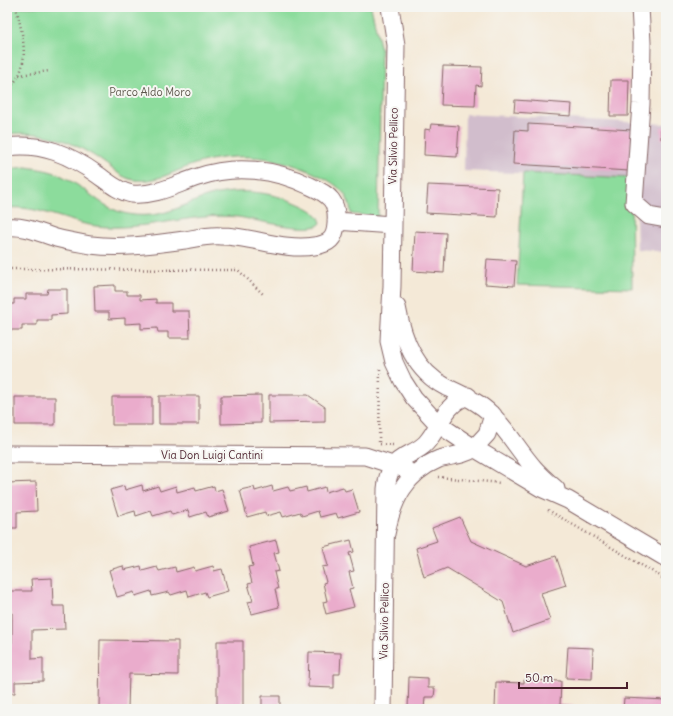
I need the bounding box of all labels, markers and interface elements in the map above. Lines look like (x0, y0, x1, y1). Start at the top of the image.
park label: Parco Aldo Moro (109, 85, 191, 99)
street label: Via Silvio Pellico (385, 107, 401, 185)
street label: Via Don Luigi Cantini (161, 448, 263, 462)
street label: Via Silvio Pellico (376, 582, 392, 660)
scale bar (519, 664, 627, 690)
text: 50 m (525, 670, 554, 685)

